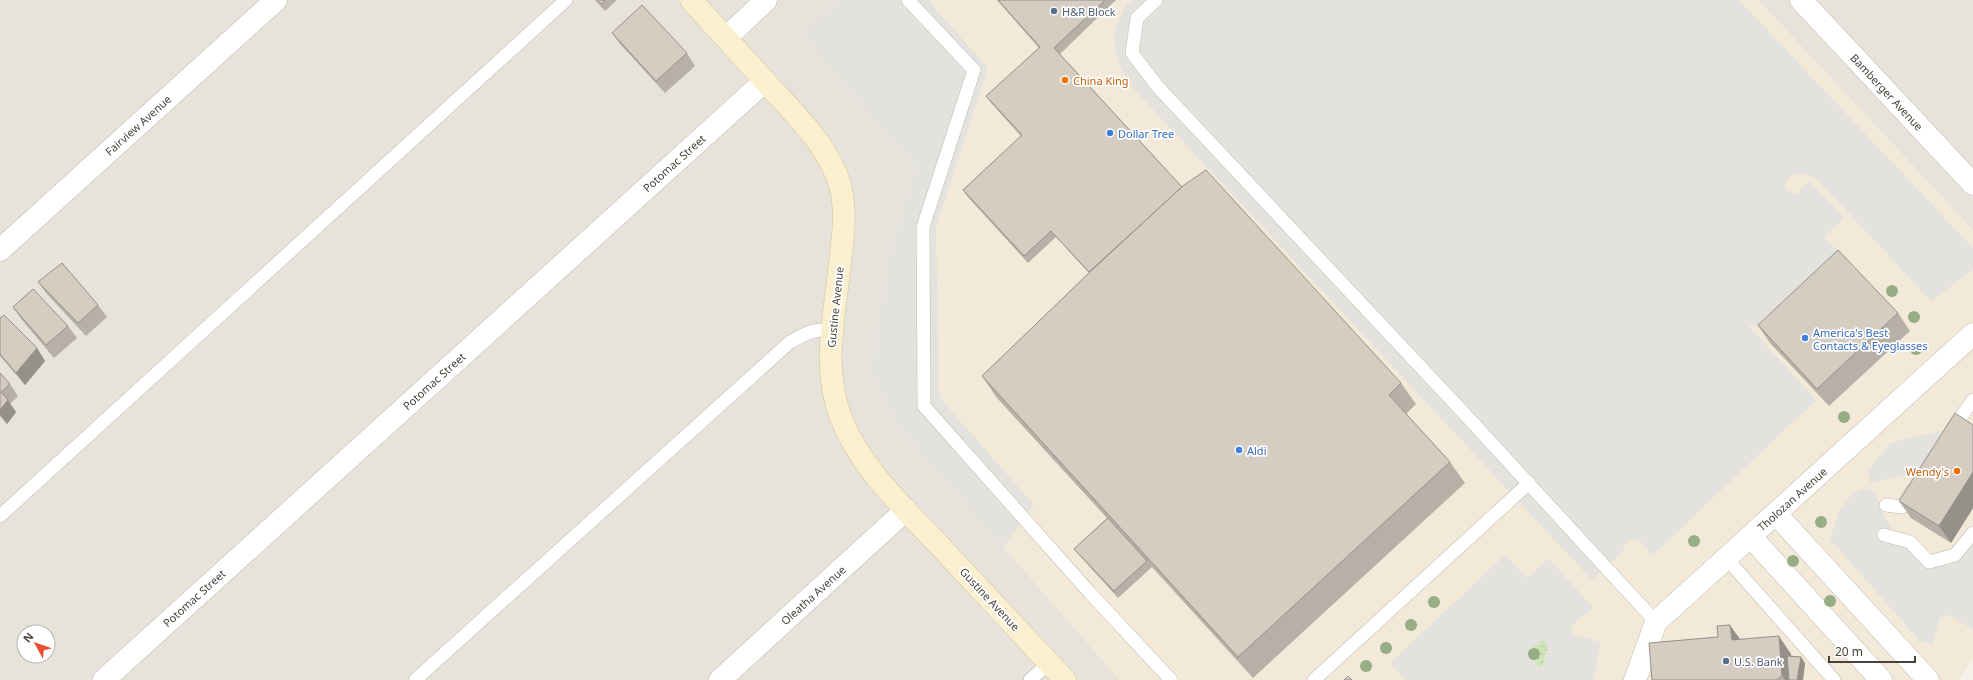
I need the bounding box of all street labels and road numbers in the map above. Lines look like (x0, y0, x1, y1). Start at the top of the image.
street label: Bamberger Avenue (1847, 50, 1927, 134)
street label: Fairview Avenue (102, 91, 174, 159)
street label: Potomac Street (640, 131, 708, 195)
street label: Gustine Avenue (823, 266, 847, 348)
street label: Potomac Street (400, 349, 468, 413)
street label: Tholozan Avenue (1754, 464, 1830, 534)
street label: Oleatha Avenue (777, 562, 849, 628)
street label: Gustine Avenue (957, 564, 1023, 634)
street label: Potomac Street (160, 566, 228, 630)

